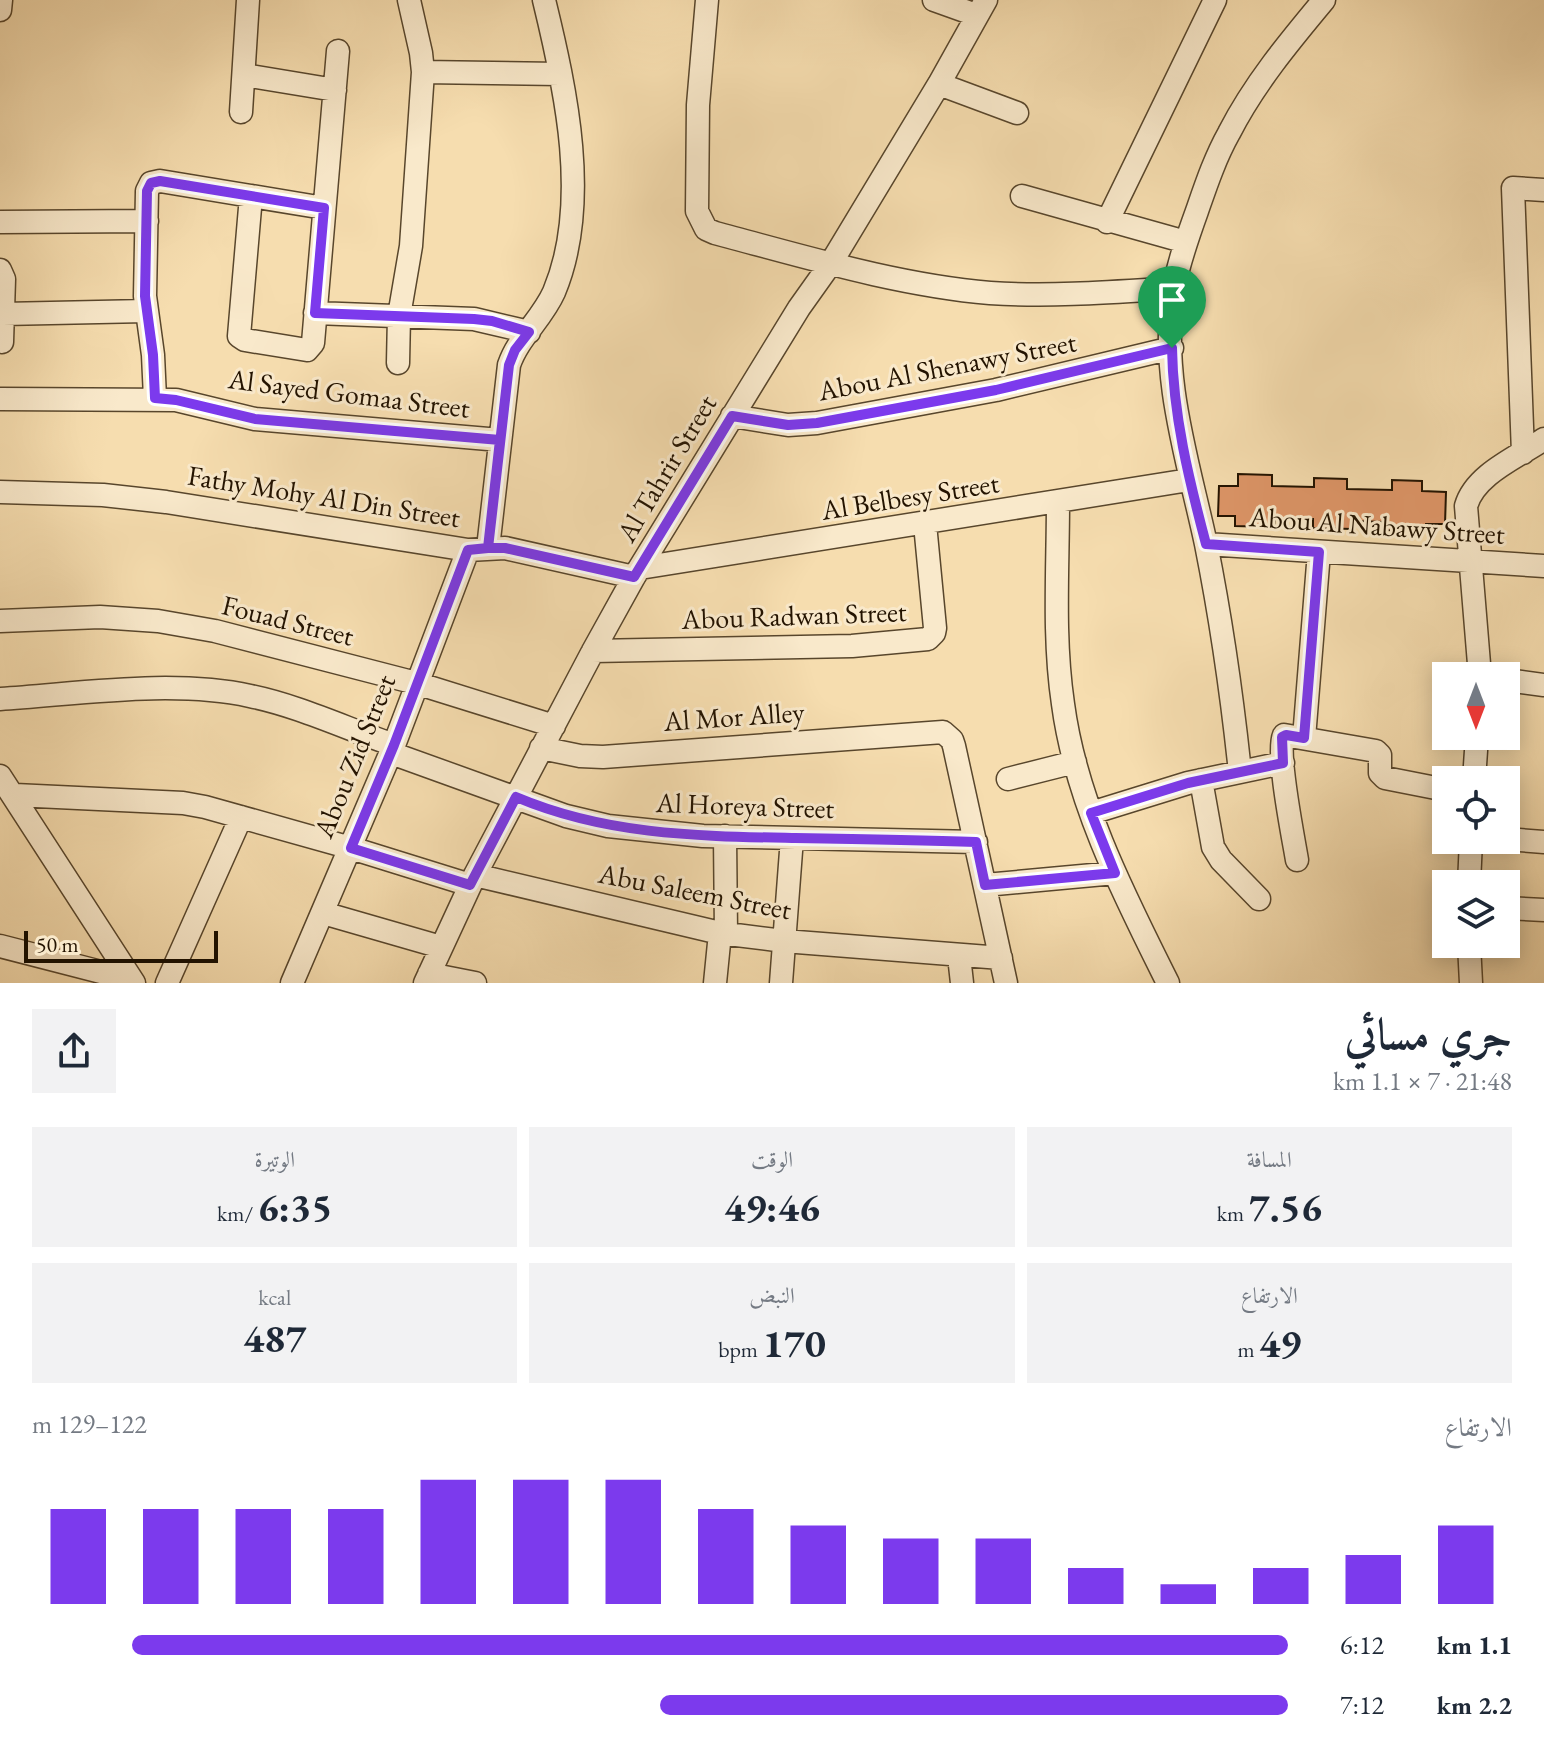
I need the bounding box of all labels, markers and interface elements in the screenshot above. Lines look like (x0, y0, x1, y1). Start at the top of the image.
pin (1138, 266, 1206, 348)
icon: arrive (1150, 278, 1194, 322)
street label: Abou Al Shenawy Street (814, 323, 1079, 409)
street label: Al Sayed Gomaa Street (225, 360, 472, 426)
street label: Al Tahrir Street (607, 388, 724, 549)
street label: Fathy Mohy Al Din Street (185, 457, 463, 535)
street label: Al Belbesy Street (818, 464, 1002, 528)
street label: Abou Al Nabawy Street (1247, 498, 1506, 552)
street label: Fouad Street (218, 586, 358, 654)
street label: Abou Radwan Street (680, 593, 907, 637)
north arrow (1432, 662, 1520, 750)
map controls (1432, 662, 1520, 958)
street label: Abou Zid Street (305, 669, 403, 844)
street label: Al Mor Alley (661, 693, 806, 739)
button: locate (1432, 766, 1520, 854)
street label: Al Horeya Street (654, 784, 835, 826)
street label: Abu Saleem Street (595, 854, 795, 927)
button: layers (1432, 870, 1520, 958)
scale bar (24, 927, 218, 963)
text: 50 m (36, 930, 79, 959)
text: جري مسائي (1345, 1005, 1512, 1062)
button: share (32, 1009, 116, 1093)
text: 21:48 · 7 × 1.1 km (1333, 1064, 1512, 1098)
text: الوتيرة (254, 1145, 295, 1174)
text: الوقت (751, 1145, 793, 1174)
text: المسافة (1247, 1145, 1292, 1174)
text: 6:35 (258, 1181, 332, 1233)
text: 49:46 (724, 1181, 820, 1233)
text: 7.56 (1249, 1181, 1322, 1233)
text: /km (217, 1199, 258, 1228)
text: km (1217, 1199, 1249, 1228)
text: النبض (749, 1281, 795, 1310)
text: الارتفاع (1241, 1281, 1298, 1310)
text: kcal (258, 1283, 291, 1312)
text: 487 (243, 1312, 306, 1364)
text: 170 (762, 1317, 826, 1369)
text: 49 (1259, 1317, 1301, 1369)
text: bpm (718, 1335, 762, 1364)
text: m (1237, 1335, 1259, 1364)
text: 122–129 m (32, 1407, 147, 1441)
text: الارتفاع (1445, 1410, 1512, 1444)
text: 6:12 (1340, 1628, 1384, 1662)
text: 1.1 km (1437, 1628, 1512, 1662)
text: 7:12 (1340, 1688, 1384, 1722)
text: 2.2 km (1437, 1688, 1512, 1722)

